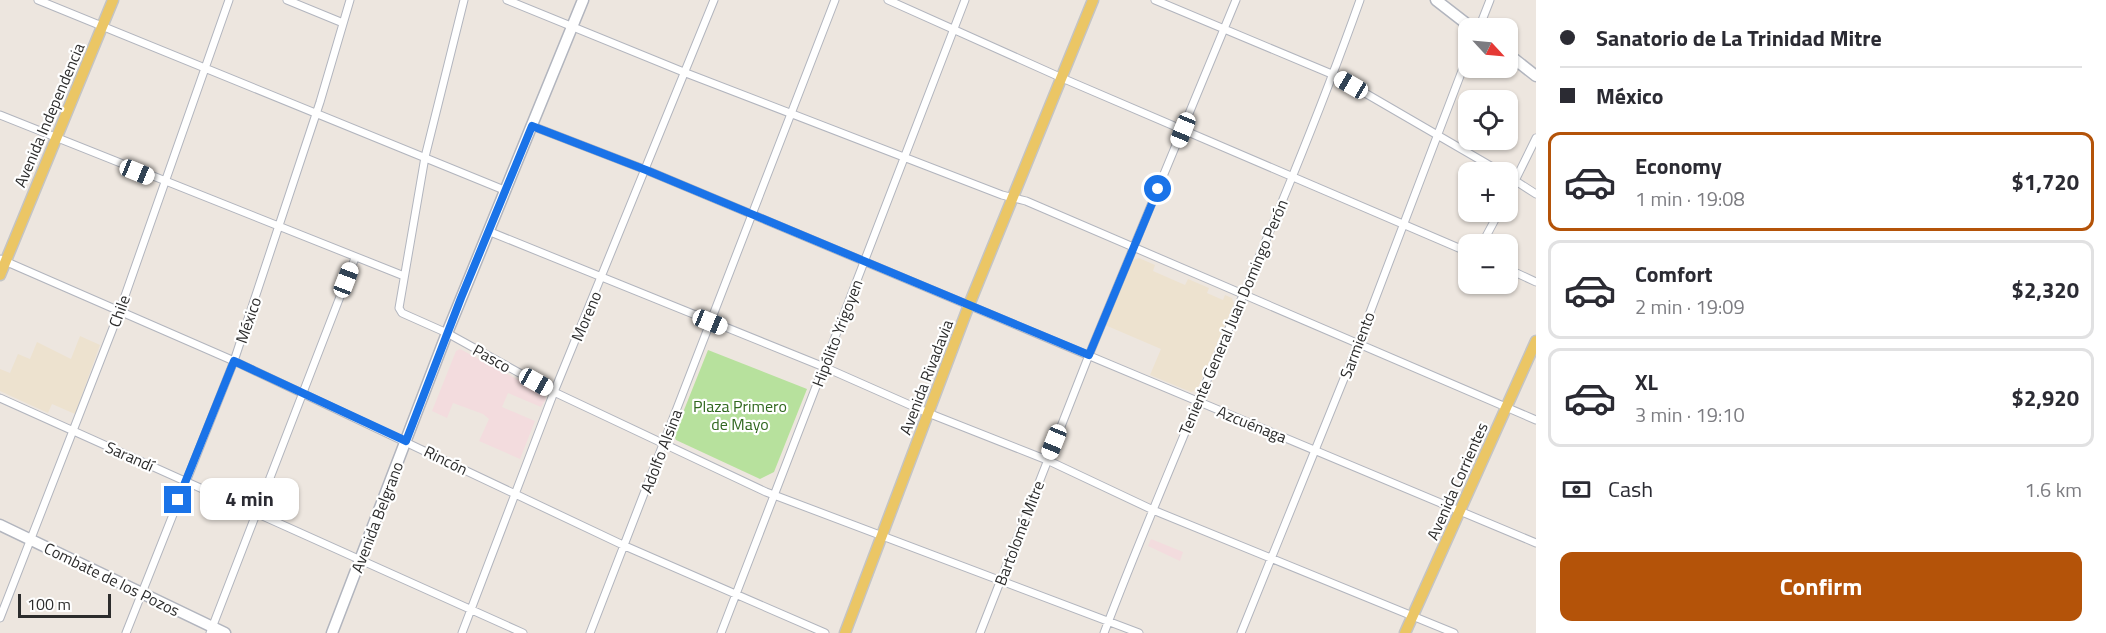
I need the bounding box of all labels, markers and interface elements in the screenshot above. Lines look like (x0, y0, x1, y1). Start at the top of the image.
north arrow (1458, 18, 1518, 78)
map controls (1458, 18, 1518, 294)
text: Sanatorio de La Trinidad Mitre (1596, 21, 1882, 55)
street label: Avenida Independencia (8, 39, 90, 191)
car (1331, 68, 1371, 102)
text: México (1596, 79, 1664, 113)
button: locate (1458, 90, 1518, 150)
car (1168, 110, 1198, 150)
text: Economy (1635, 149, 1722, 183)
icon: car (1563, 155, 1617, 209)
car (117, 157, 157, 187)
button: + (1458, 162, 1518, 222)
text: $1,720 (2012, 165, 2079, 199)
route start (1144, 175, 1171, 202)
text: 1 min · 19:08 (1635, 183, 1745, 214)
street label: Teniente General Juan Domingo Perón (1172, 195, 1294, 439)
button: − (1458, 234, 1518, 294)
text: Comfort (1635, 257, 1713, 291)
car (331, 260, 361, 300)
icon: car (1563, 263, 1617, 317)
text: $2,320 (2012, 273, 2079, 307)
street label: Hipólito Yrigoyen (805, 276, 869, 390)
street label: Moreno (565, 287, 607, 345)
text: 2 min · 19:09 (1635, 291, 1745, 322)
street label: Chile (102, 292, 136, 330)
street label: México (229, 294, 267, 346)
car (690, 307, 730, 337)
street label: Sarmiento (1333, 308, 1381, 382)
street label: Avenida Rivadavia (893, 316, 959, 438)
street label: Pasco (469, 338, 515, 378)
car (516, 365, 556, 399)
text: XL (1635, 365, 1658, 399)
icon: car (1563, 371, 1617, 425)
text: $2,920 (2012, 381, 2079, 415)
park label: Plaza Primero de Mayo (693, 394, 787, 436)
street label: Azcuénaga (1214, 399, 1290, 449)
text: 3 min · 19:10 (1635, 399, 1745, 430)
street label: Adolfo Alsina (634, 406, 688, 496)
street label: Avenida Corrientes (1420, 418, 1494, 544)
car (1039, 422, 1069, 462)
street label: Sarandí (102, 435, 159, 478)
street label: Rincón (420, 439, 472, 481)
street label: Avenida Belgrano (345, 458, 409, 576)
text: Cash (1608, 472, 1653, 506)
icon: cash (1560, 473, 1593, 506)
text: 1.6 km (2025, 474, 2082, 505)
street label: Bartolomé Mitre (988, 477, 1050, 589)
callout: 4 min (199, 479, 298, 521)
text: 4 min (225, 483, 274, 514)
route end (164, 486, 191, 513)
street label: Combate de los Pozos (40, 536, 184, 622)
button: Confirm (1560, 552, 2082, 621)
scale bar (18, 591, 111, 618)
text: 100 m (27, 592, 71, 616)

